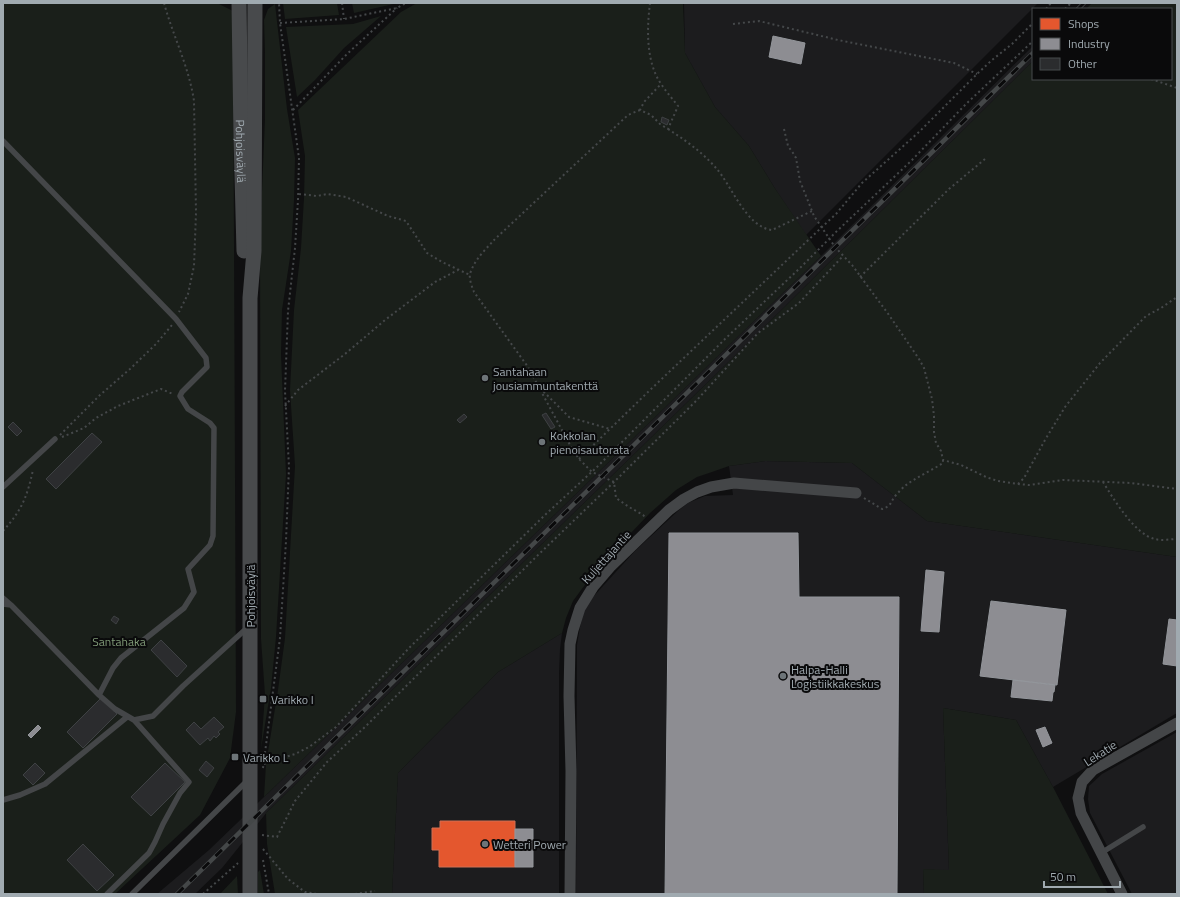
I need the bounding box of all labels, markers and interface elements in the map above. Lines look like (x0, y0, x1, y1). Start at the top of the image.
legend (1032, 8, 1172, 80)
text: Shops (1068, 14, 1100, 33)
text: Industry (1068, 34, 1110, 53)
text: Other (1068, 54, 1097, 73)
street label: Pohjoisväylä (231, 119, 252, 183)
place label: Santahaan jousiammuntakenttä (492, 362, 598, 395)
marker: Santahaan jousiammuntakenttä (480, 373, 490, 383)
place label: Kokkolan pienoisautorata (550, 426, 629, 459)
marker: Kokkolan pienoisautorata (537, 437, 547, 447)
street label: Kuljettajantie (577, 526, 635, 588)
street label: Pohjoisväylä (241, 564, 260, 628)
park label: Santahaka (92, 632, 146, 651)
place label: Halpa-Halli Logistiikkakeskus (791, 660, 880, 693)
marker: Halpa-Halli Logistiikkakeskus (778, 671, 788, 681)
place label: Varikko I (271, 690, 314, 709)
marker: Varikko I (258, 694, 268, 704)
street label: Lekatie (1080, 735, 1120, 771)
place label: Varikko L (243, 748, 289, 767)
marker: Varikko L (230, 752, 240, 762)
place label: Wetteri Power (493, 835, 566, 854)
marker: Wetteri Power (480, 839, 490, 849)
scale bar (1044, 863, 1120, 889)
text: 50 m (1050, 867, 1076, 886)

